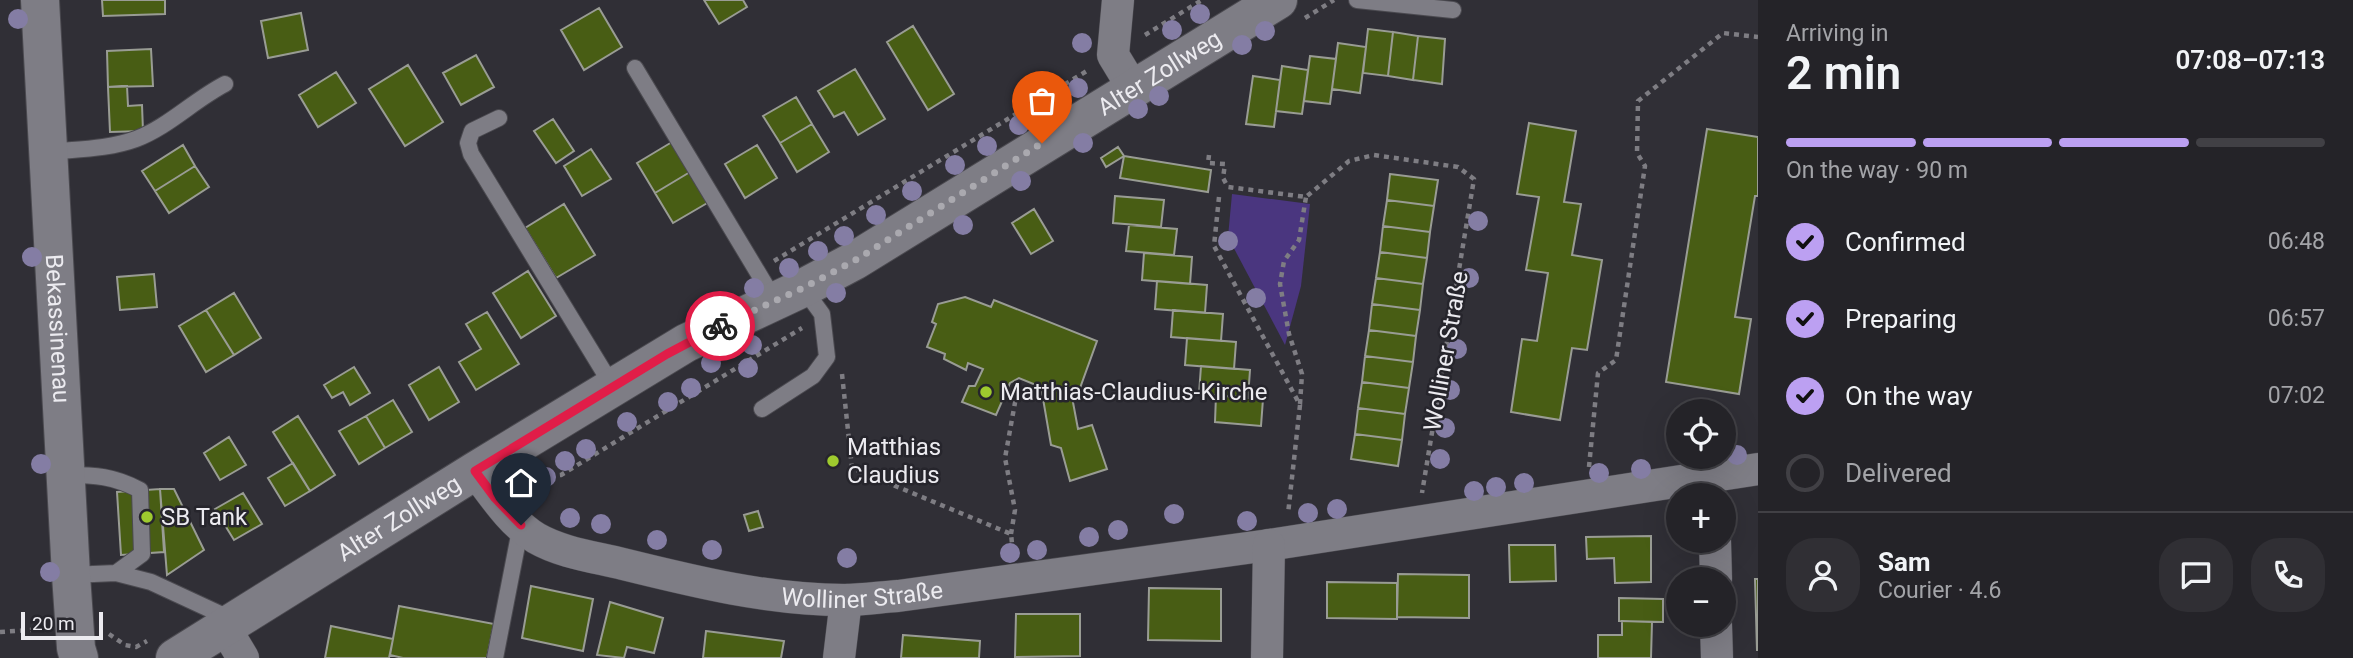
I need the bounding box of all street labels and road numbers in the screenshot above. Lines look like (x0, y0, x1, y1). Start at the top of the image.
street label: Alter Zollweg (1093, 24, 1226, 122)
street label: Bekassinenau (40, 253, 76, 404)
street label: Wolliner Straße (1418, 269, 1474, 433)
street label: Alter Zollweg (332, 469, 466, 567)
street label: Wolliner Straße (780, 576, 945, 614)

